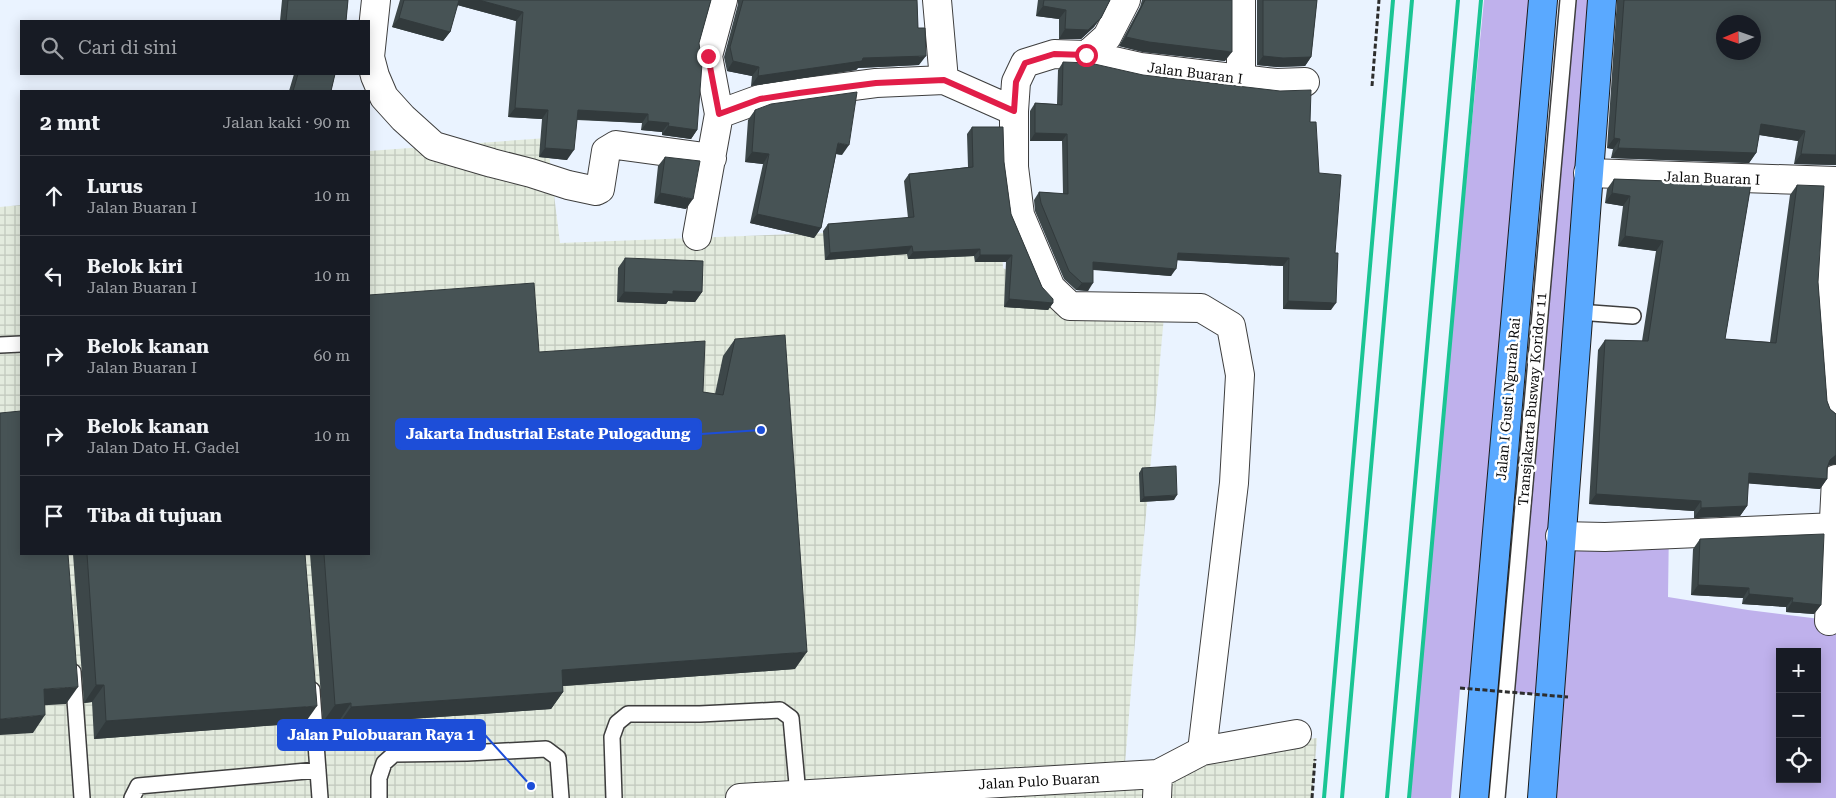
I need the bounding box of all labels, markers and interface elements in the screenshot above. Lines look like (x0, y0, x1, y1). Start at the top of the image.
north arrow (1716, 15, 1761, 60)
search box (20, 20, 370, 75)
icon: search (38, 34, 66, 62)
text: Cari di sini (78, 36, 177, 59)
route start (1075, 44, 1098, 67)
route end (697, 45, 720, 68)
street label: Jalan Buaran I (1146, 59, 1244, 87)
text: 2 mnt (40, 111, 100, 135)
text: Jalan kaki · 90 m (222, 113, 350, 132)
street label: Jalan Buaran I (1664, 168, 1760, 188)
text: Lurus (87, 175, 143, 198)
icon: ahead (40, 182, 68, 210)
text: 10 m (313, 186, 350, 205)
text: Jalan Buaran I (87, 198, 197, 217)
text: Belok kiri (87, 255, 183, 278)
icon: left (40, 262, 68, 290)
text: 10 m (313, 266, 350, 285)
text: Jalan Buaran I (87, 278, 197, 297)
street label: Transjakarta Busway Koridor 11 (1515, 291, 1549, 506)
street label: Jalan I Gusti Ngurah Rai (1493, 316, 1523, 481)
text: Belok kanan (87, 335, 209, 358)
icon: right (40, 342, 68, 370)
text: 60 m (313, 346, 350, 365)
text: Jalan Buaran I (87, 358, 197, 377)
text: Belok kanan (87, 415, 209, 438)
callout: Jakarta Industrial Estate Pulogadung (396, 419, 701, 449)
icon: right (40, 422, 68, 450)
text: Jakarta Industrial Estate Pulogadung (406, 425, 691, 443)
text: 10 m (313, 426, 350, 445)
text: Jalan Dato H. Gadel (87, 438, 239, 457)
icon: arrive (40, 502, 68, 530)
text: Tiba di tujuan (87, 504, 222, 527)
map controls (1776, 648, 1821, 783)
button: + (1776, 648, 1821, 693)
button: − (1776, 693, 1821, 738)
callout: Jalan Pulobuaran Raya 1 (278, 720, 485, 750)
text: Jalan Pulobuaran Raya 1 (287, 726, 475, 744)
button: locate (1776, 738, 1821, 783)
street label: Jalan Pulo Buaran (978, 770, 1100, 792)

